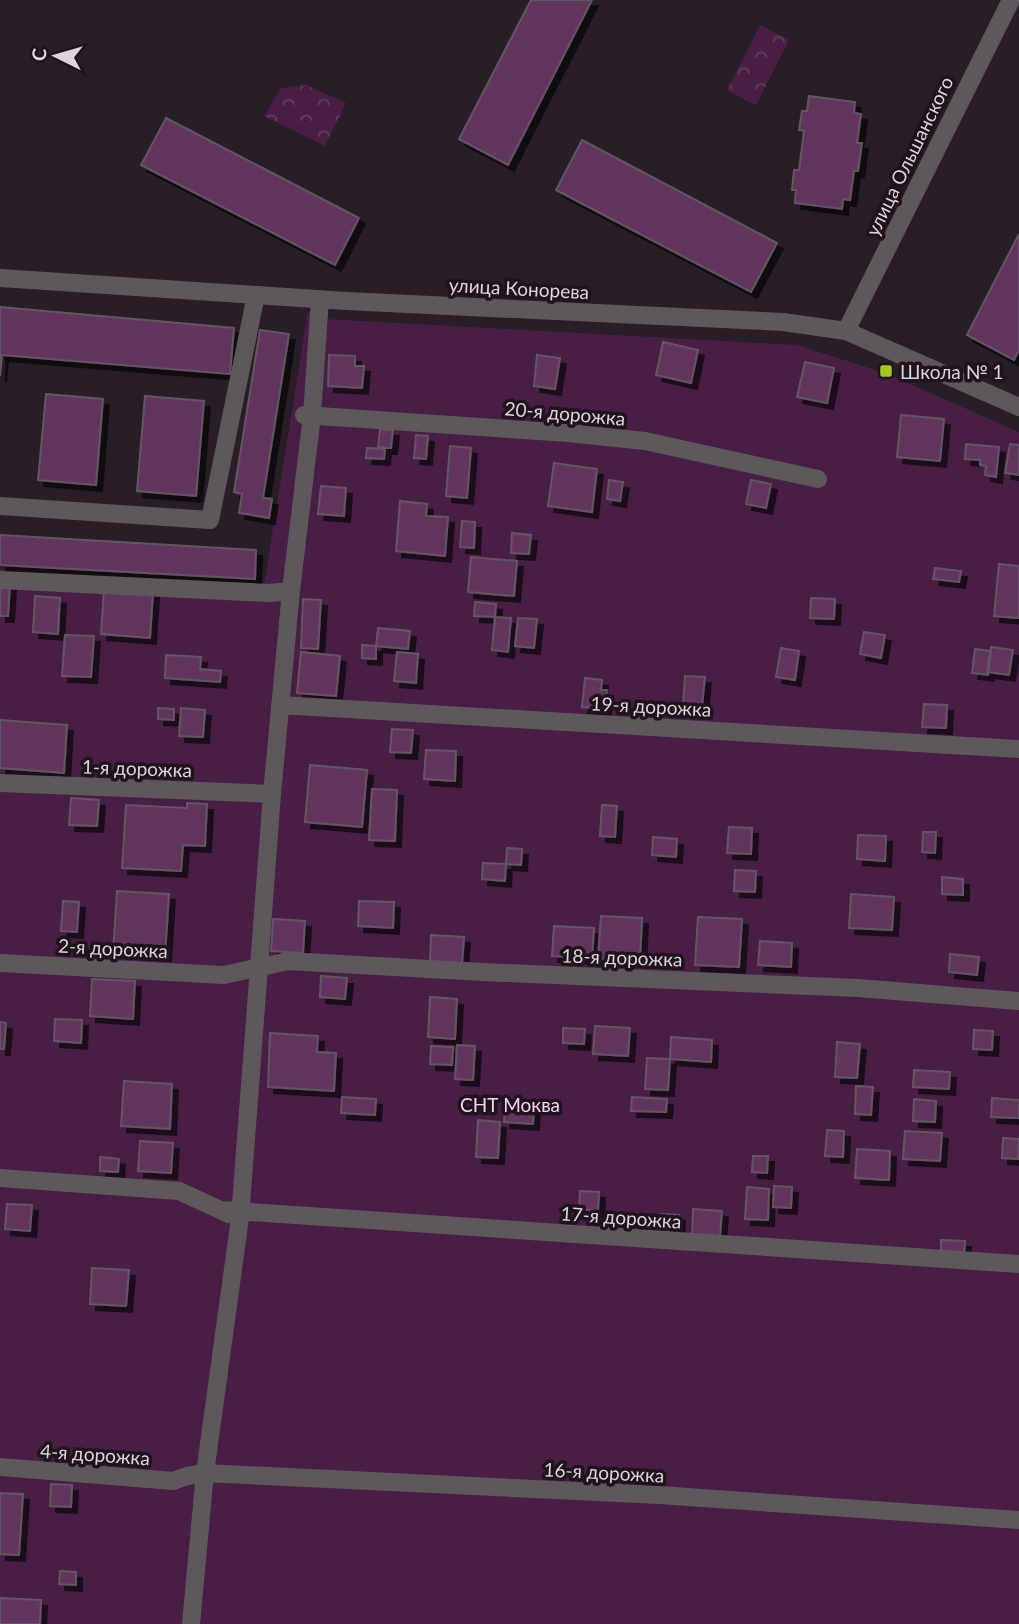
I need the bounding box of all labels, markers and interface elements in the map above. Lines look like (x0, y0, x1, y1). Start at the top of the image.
north arrow (21, 21, 91, 91)
text: С (27, 47, 51, 62)
street label: улица Ольшанского (860, 72, 958, 240)
street label: улица Конорева (448, 273, 590, 303)
place label: Школа № 1 (900, 360, 1004, 383)
marker: Школа № 1 (878, 363, 894, 379)
street label: 20-я дорожка (504, 396, 626, 430)
street label: 19-я дорожка (590, 691, 712, 721)
street label: 1-я дорожка (82, 755, 192, 781)
street label: 2-я дорожка (58, 934, 168, 962)
street label: 18-я дорожка (561, 943, 683, 971)
park label: СНТ Моква (460, 1093, 560, 1116)
street label: 17-я дорожка (560, 1201, 682, 1233)
street label: 4-я дорожка (39, 1439, 151, 1469)
street label: 16-я дорожка (543, 1457, 665, 1487)

